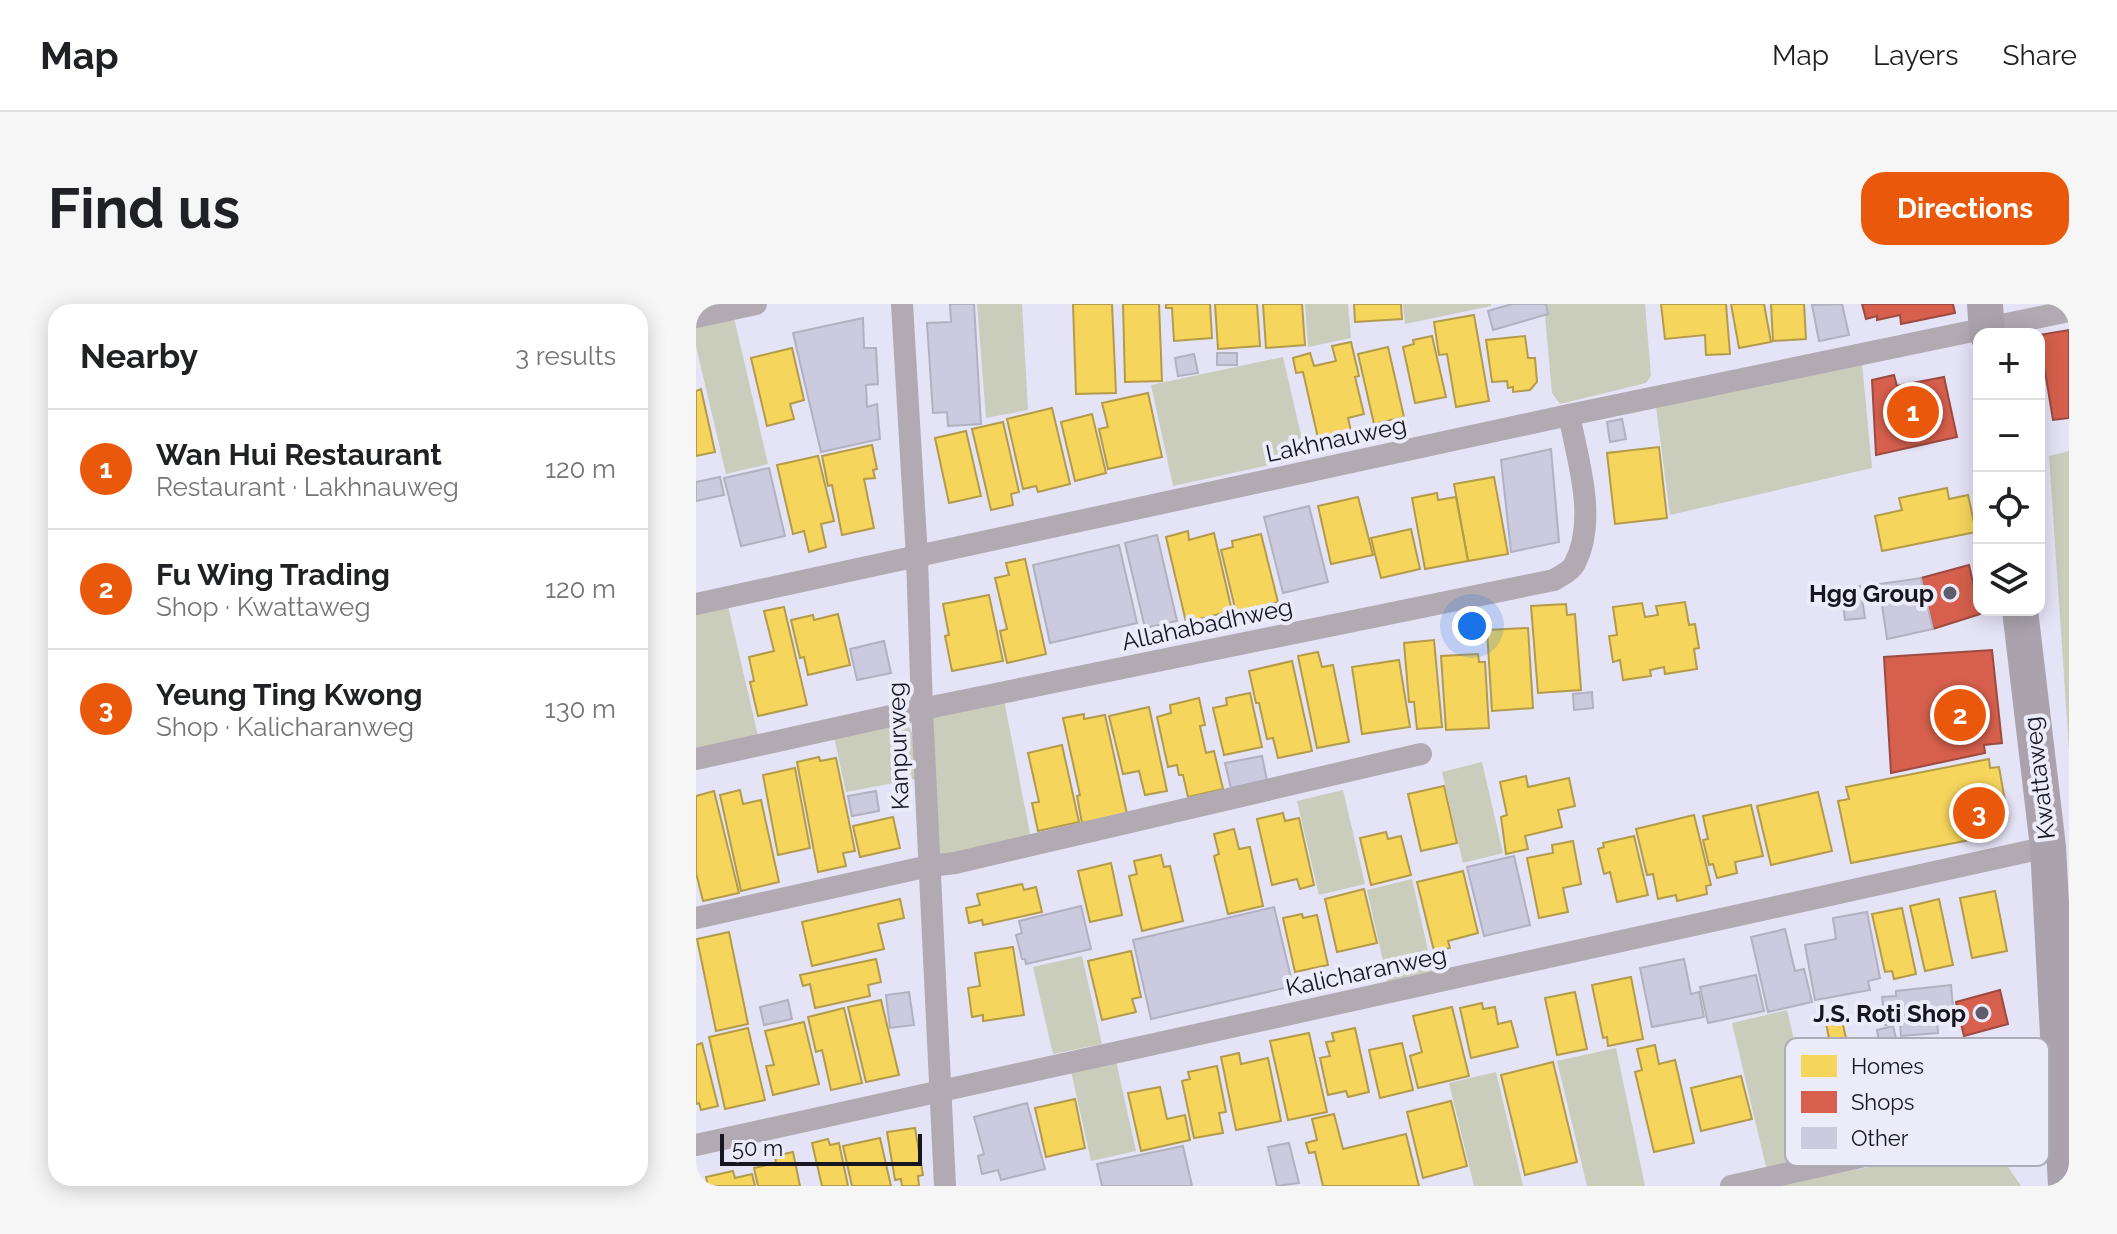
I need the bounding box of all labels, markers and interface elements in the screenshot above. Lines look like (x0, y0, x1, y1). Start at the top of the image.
text: Map (40, 33, 119, 78)
text: Map (1772, 39, 1829, 72)
text: Layers (1873, 39, 1959, 72)
text: Share (2003, 39, 2077, 72)
button: Directions (1861, 172, 2069, 245)
text: Find us (48, 175, 240, 241)
map controls (1973, 328, 2045, 616)
button: + (1973, 328, 2045, 400)
text: Nearby (80, 336, 198, 376)
text: 3 results (515, 341, 616, 371)
pin: 1 (1887, 382, 1939, 442)
button: − (1973, 400, 2045, 472)
street label: Lakhnauweg (1263, 410, 1409, 468)
text: Wan Hui Restaurant (156, 437, 442, 472)
text: 1 (100, 454, 112, 484)
text: 120 m (545, 454, 616, 484)
text: Restaurant · Lakhnauweg (156, 472, 459, 502)
button: locate (1973, 472, 2045, 544)
button: layers (1973, 544, 2045, 616)
text: Fu Wing Trading (156, 557, 390, 592)
text: 2 (99, 574, 113, 604)
text: 120 m (545, 574, 616, 604)
place label: Hgg Group (1809, 579, 1934, 608)
marker: Hgg Group (1941, 584, 1959, 602)
text: Shop · Kwattaweg (156, 592, 370, 622)
street label: Allahabadhweg (1119, 592, 1295, 656)
your location (1452, 606, 1492, 646)
text: Yeung Ting Kwong (156, 677, 422, 712)
street label: Kanpurweg (881, 682, 915, 810)
pin: 2 (1934, 685, 1986, 745)
text: 3 (99, 694, 113, 724)
text: 130 m (545, 694, 616, 724)
text: Shop · Kalicharanweg (156, 712, 414, 742)
street label: Kwattaweg (2017, 715, 2061, 841)
pin: 3 (1953, 783, 2005, 843)
street label: Kalicharanweg (1283, 940, 1449, 1002)
place label: J.S. Roti Shop (1813, 999, 1966, 1028)
marker: J.S. Roti Shop (1973, 1004, 1991, 1022)
legend (1785, 1038, 2049, 1166)
text: Homes (1851, 1053, 1924, 1079)
text: Shops (1851, 1089, 1914, 1115)
text: Other (1851, 1125, 1909, 1151)
scale bar (720, 1130, 922, 1166)
text: 50 m (732, 1135, 783, 1161)

